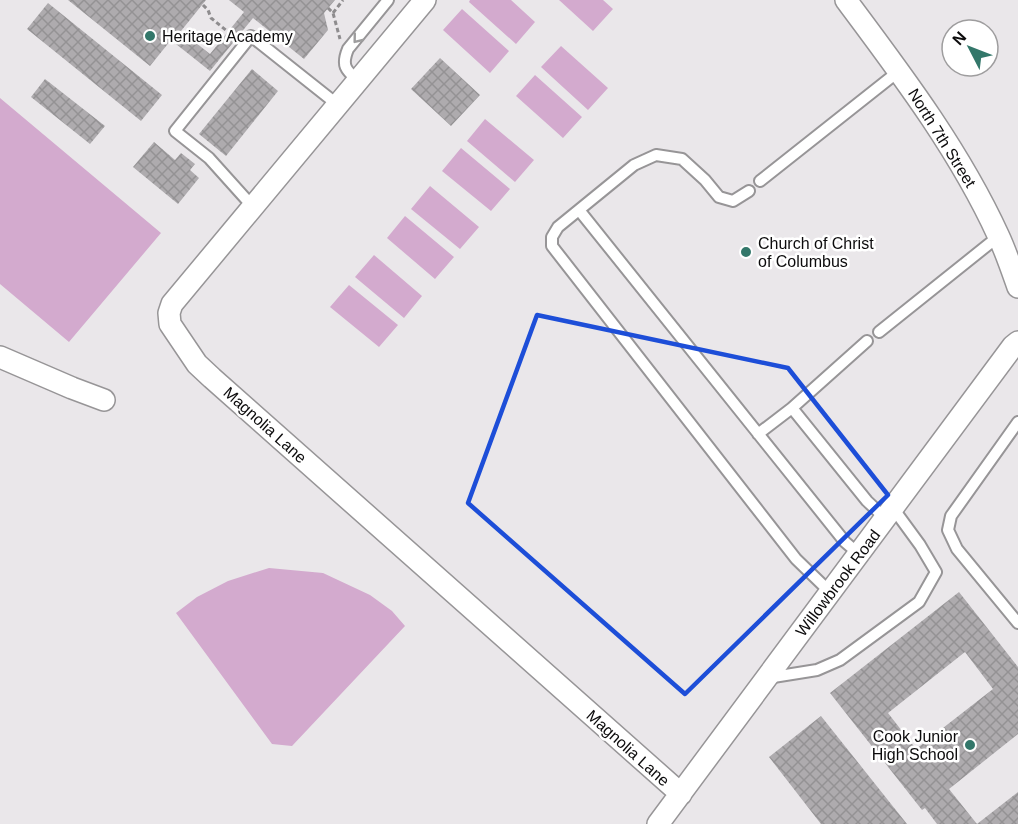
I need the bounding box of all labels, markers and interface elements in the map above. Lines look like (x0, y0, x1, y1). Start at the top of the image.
north arrow (940, 18, 1000, 78)
place label: Heritage Academy (162, 28, 293, 45)
text: N (949, 28, 969, 48)
marker: Heritage Academy (143, 29, 157, 43)
one-way arrow (353, 33, 364, 44)
street label: North 7th Street (905, 86, 979, 191)
place label: Church of Christ of Columbus (758, 235, 874, 270)
marker: Church of Christ of Columbus (739, 245, 753, 259)
street label: Magnolia Lane (220, 384, 310, 467)
street label: Willowbrook Road (792, 526, 884, 640)
street label: Magnolia Lane (583, 707, 673, 790)
place label: Cook Junior High School (872, 728, 959, 763)
marker: Cook Junior High School (963, 738, 977, 752)

